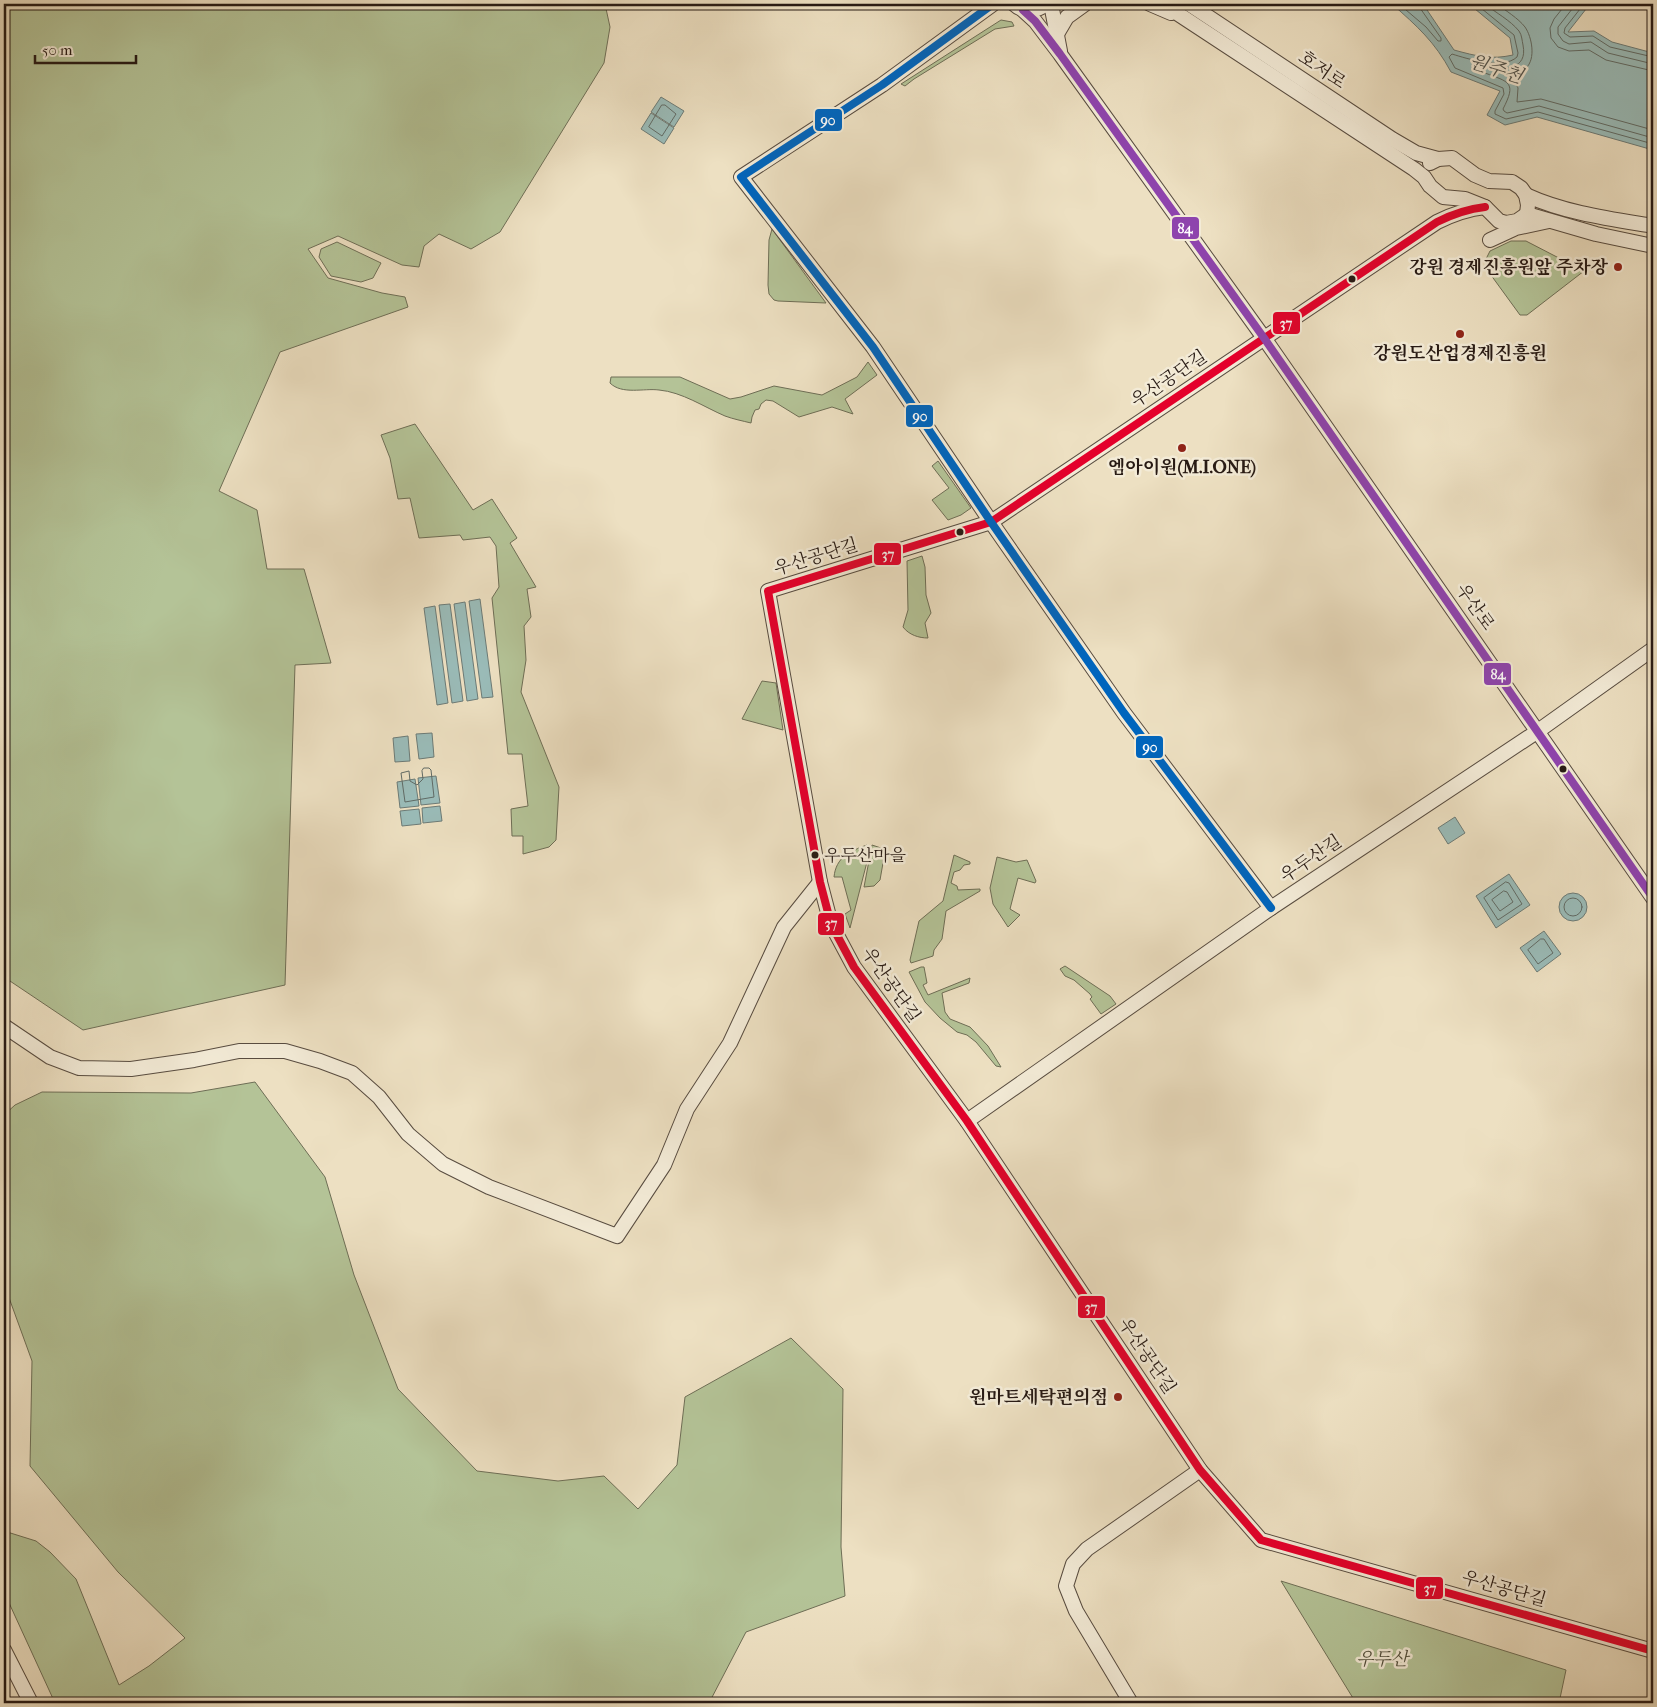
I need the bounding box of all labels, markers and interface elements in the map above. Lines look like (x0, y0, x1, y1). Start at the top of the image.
scale bar (35, 32, 136, 64)
text: 50 m (42, 41, 73, 59)
street label: 호저로 (1295, 47, 1349, 93)
water label: 원주천 (1466, 50, 1527, 88)
line badge: 90 (814, 108, 843, 132)
text: 90 (819, 112, 836, 129)
line badge: 84 (1171, 216, 1200, 240)
text: 84 (1177, 220, 1193, 237)
place label: 강원 경제진흥원앞 주차장 (1409, 257, 1609, 278)
marker: 강원 경제진흥원앞 주차장 (1612, 261, 1624, 273)
unlabelled marker (1347, 274, 1357, 284)
line badge: 37 (1272, 311, 1301, 335)
text: 37 (1280, 315, 1292, 332)
marker: 강원도산업경제진흥원 (1454, 328, 1466, 340)
place label: 강원도산업경제진흥원 (1373, 343, 1547, 364)
street label: 우산공단길 (1127, 346, 1211, 412)
line badge: 90 (905, 404, 934, 428)
text: 90 (911, 408, 928, 425)
marker: 엠아이원(M.I.ONE) (1176, 442, 1188, 454)
place label: 엠아이원(M.I.ONE) (1108, 457, 1256, 478)
unlabelled marker (955, 527, 965, 537)
street label: 우산공단길 (771, 534, 861, 580)
line badge: 37 (873, 542, 902, 566)
text: 37 (882, 546, 894, 563)
street label: 우산로 (1451, 580, 1499, 634)
line badge: 84 (1483, 662, 1512, 686)
text: 84 (1490, 666, 1506, 683)
line badge: 90 (1135, 735, 1164, 759)
text: 90 (1141, 739, 1158, 756)
unlabelled marker (1558, 764, 1568, 774)
street label: 우두산길 (1276, 831, 1346, 887)
place label: 우두산마을 (824, 845, 906, 865)
marker: 우두산마을 (810, 850, 820, 860)
line badge: 37 (817, 912, 845, 936)
text: 37 (825, 915, 837, 932)
street label: 우산공단길 (857, 943, 925, 1027)
line badge: 37 (1077, 1295, 1106, 1319)
text: 37 (1085, 1299, 1097, 1316)
street label: 우산공단길 (1114, 1314, 1180, 1398)
place label: 원마트세탁편의점 (969, 1387, 1108, 1408)
marker: 원마트세탁편의점 (1112, 1391, 1124, 1403)
street label: 우산공단길 (1459, 1567, 1549, 1611)
line badge: 37 (1415, 1576, 1444, 1600)
text: 37 (1424, 1580, 1436, 1597)
park label: 우두산 (1356, 1649, 1411, 1670)

